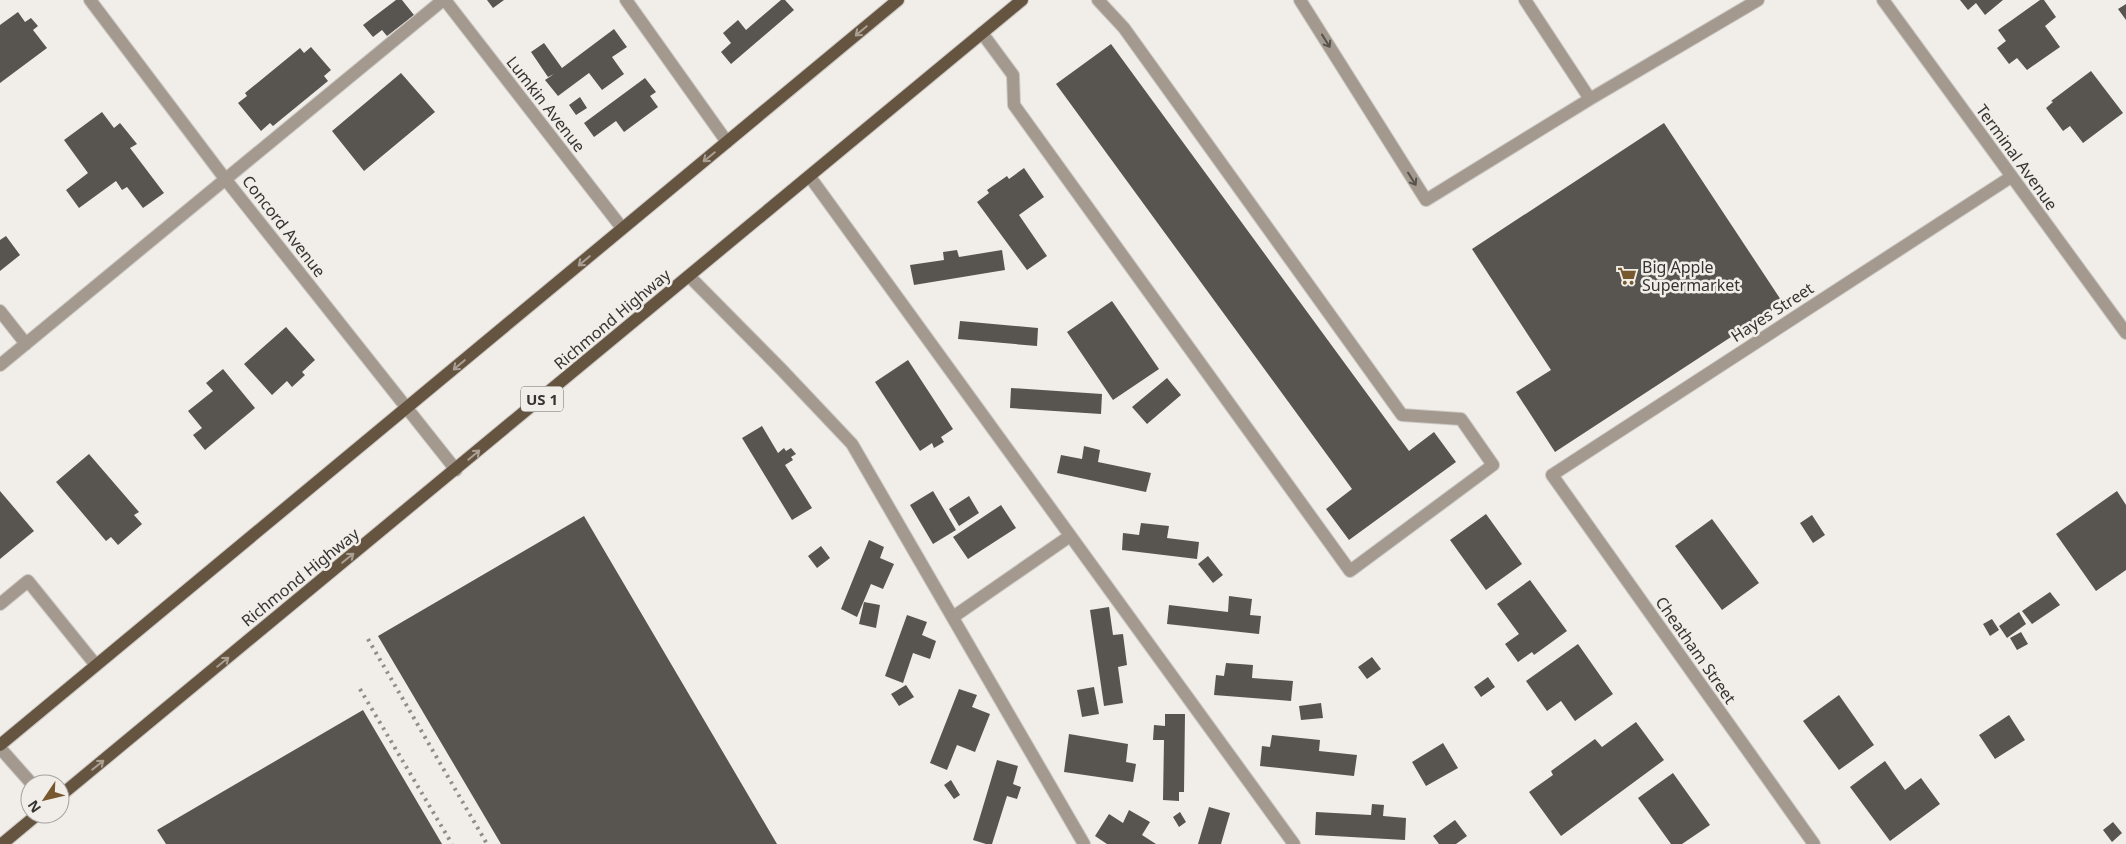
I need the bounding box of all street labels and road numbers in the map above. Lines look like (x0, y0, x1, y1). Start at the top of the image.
street label: Lumkin Avenue (502, 51, 590, 157)
street label: Terminal Avenue (1971, 100, 2063, 214)
street label: Concord Avenue (237, 171, 331, 281)
street label: Richmond Highway (549, 263, 675, 374)
street label: Hayes Street (1726, 277, 1818, 347)
road number: US 1 (521, 386, 563, 412)
street label: Richmond Highway (236, 522, 364, 631)
street label: Cheatham Street (1651, 592, 1741, 708)

